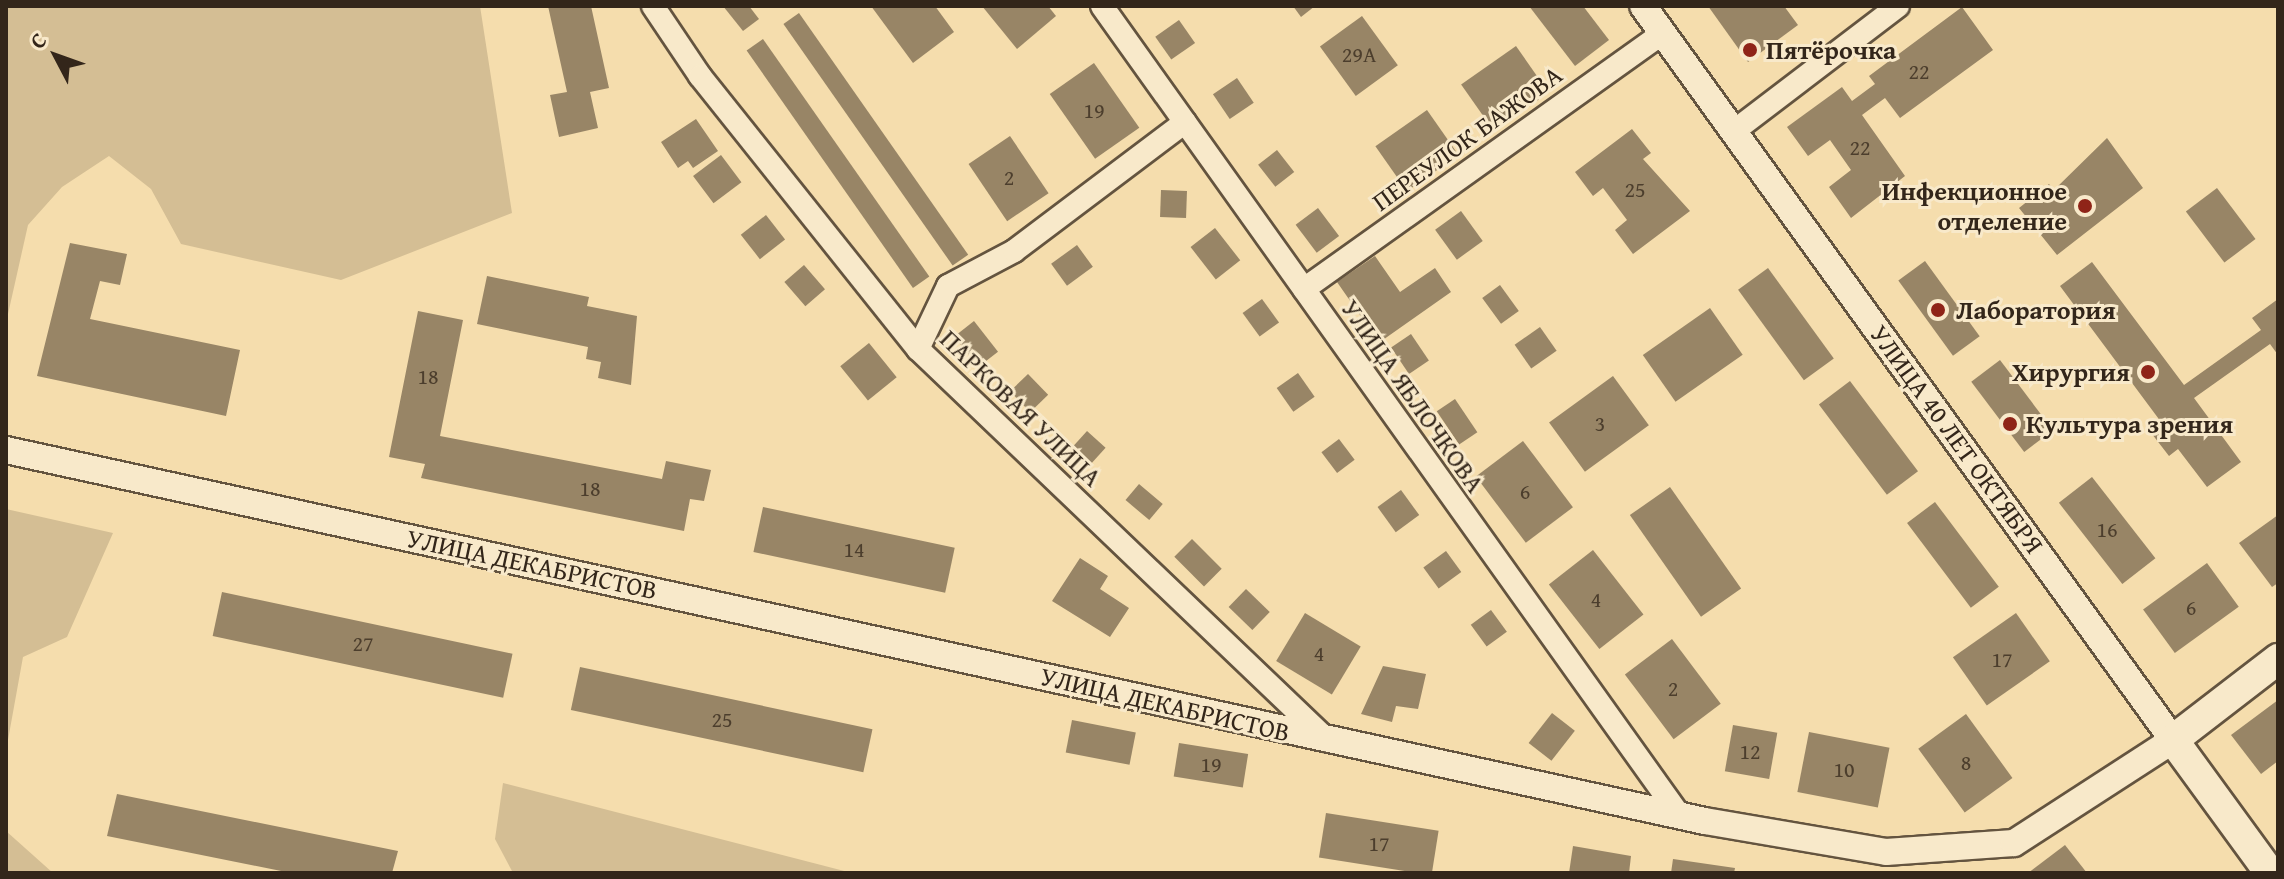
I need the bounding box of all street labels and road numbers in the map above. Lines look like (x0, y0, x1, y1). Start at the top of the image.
street label: ПЕРЕУЛОК БАЖОВА (1366, 59, 1568, 217)
street label: УЛИЦА ЯБЛОЧКОВА (1335, 293, 1491, 499)
street label: УЛИЦА 40 ЛЕТ ОКТЯБРЯ (1864, 319, 2050, 559)
street label: ПАРКОВАЯ УЛИЦА (934, 323, 1108, 493)
street label: УЛИЦА ДЕКАБРИСТОВ (404, 522, 660, 606)
street label: УЛИЦА ДЕКАБРИСТОВ (1037, 660, 1293, 748)

